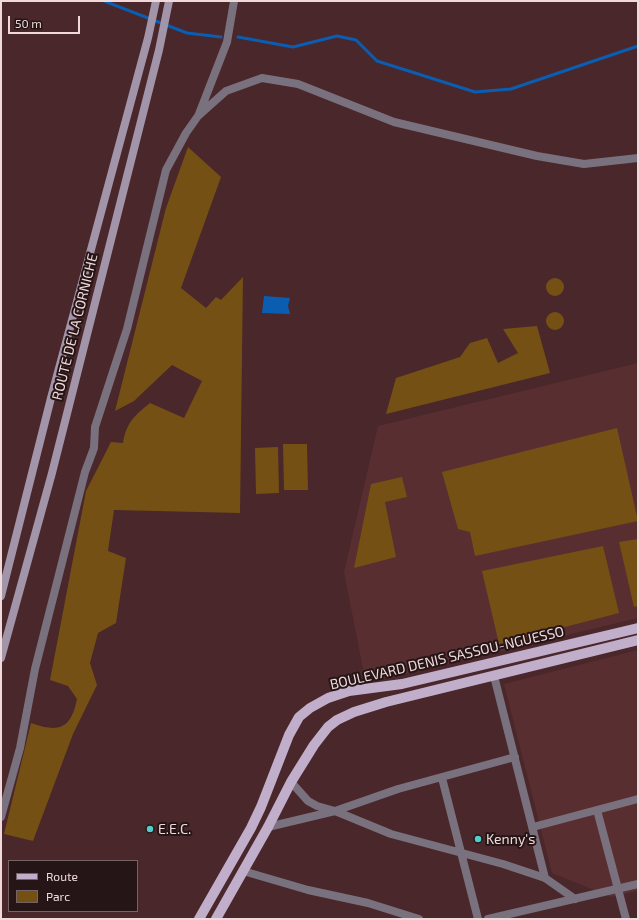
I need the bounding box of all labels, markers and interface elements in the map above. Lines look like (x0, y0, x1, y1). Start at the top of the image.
scale bar (10, 8, 82, 34)
text: 50 m (15, 16, 42, 30)
street label: ROUTE DE LA CORNICHE (49, 252, 101, 402)
street label: BOULEVARD DENIS SASSOU-NGUESSO (328, 623, 566, 693)
place label: E.E.C. (158, 821, 191, 837)
marker: E.E.C. (145, 824, 155, 834)
place label: Kenny's (486, 831, 535, 847)
marker: Kenny's (473, 834, 483, 844)
legend (8, 860, 138, 912)
text: Route (46, 869, 78, 883)
text: Parc (46, 889, 70, 903)

